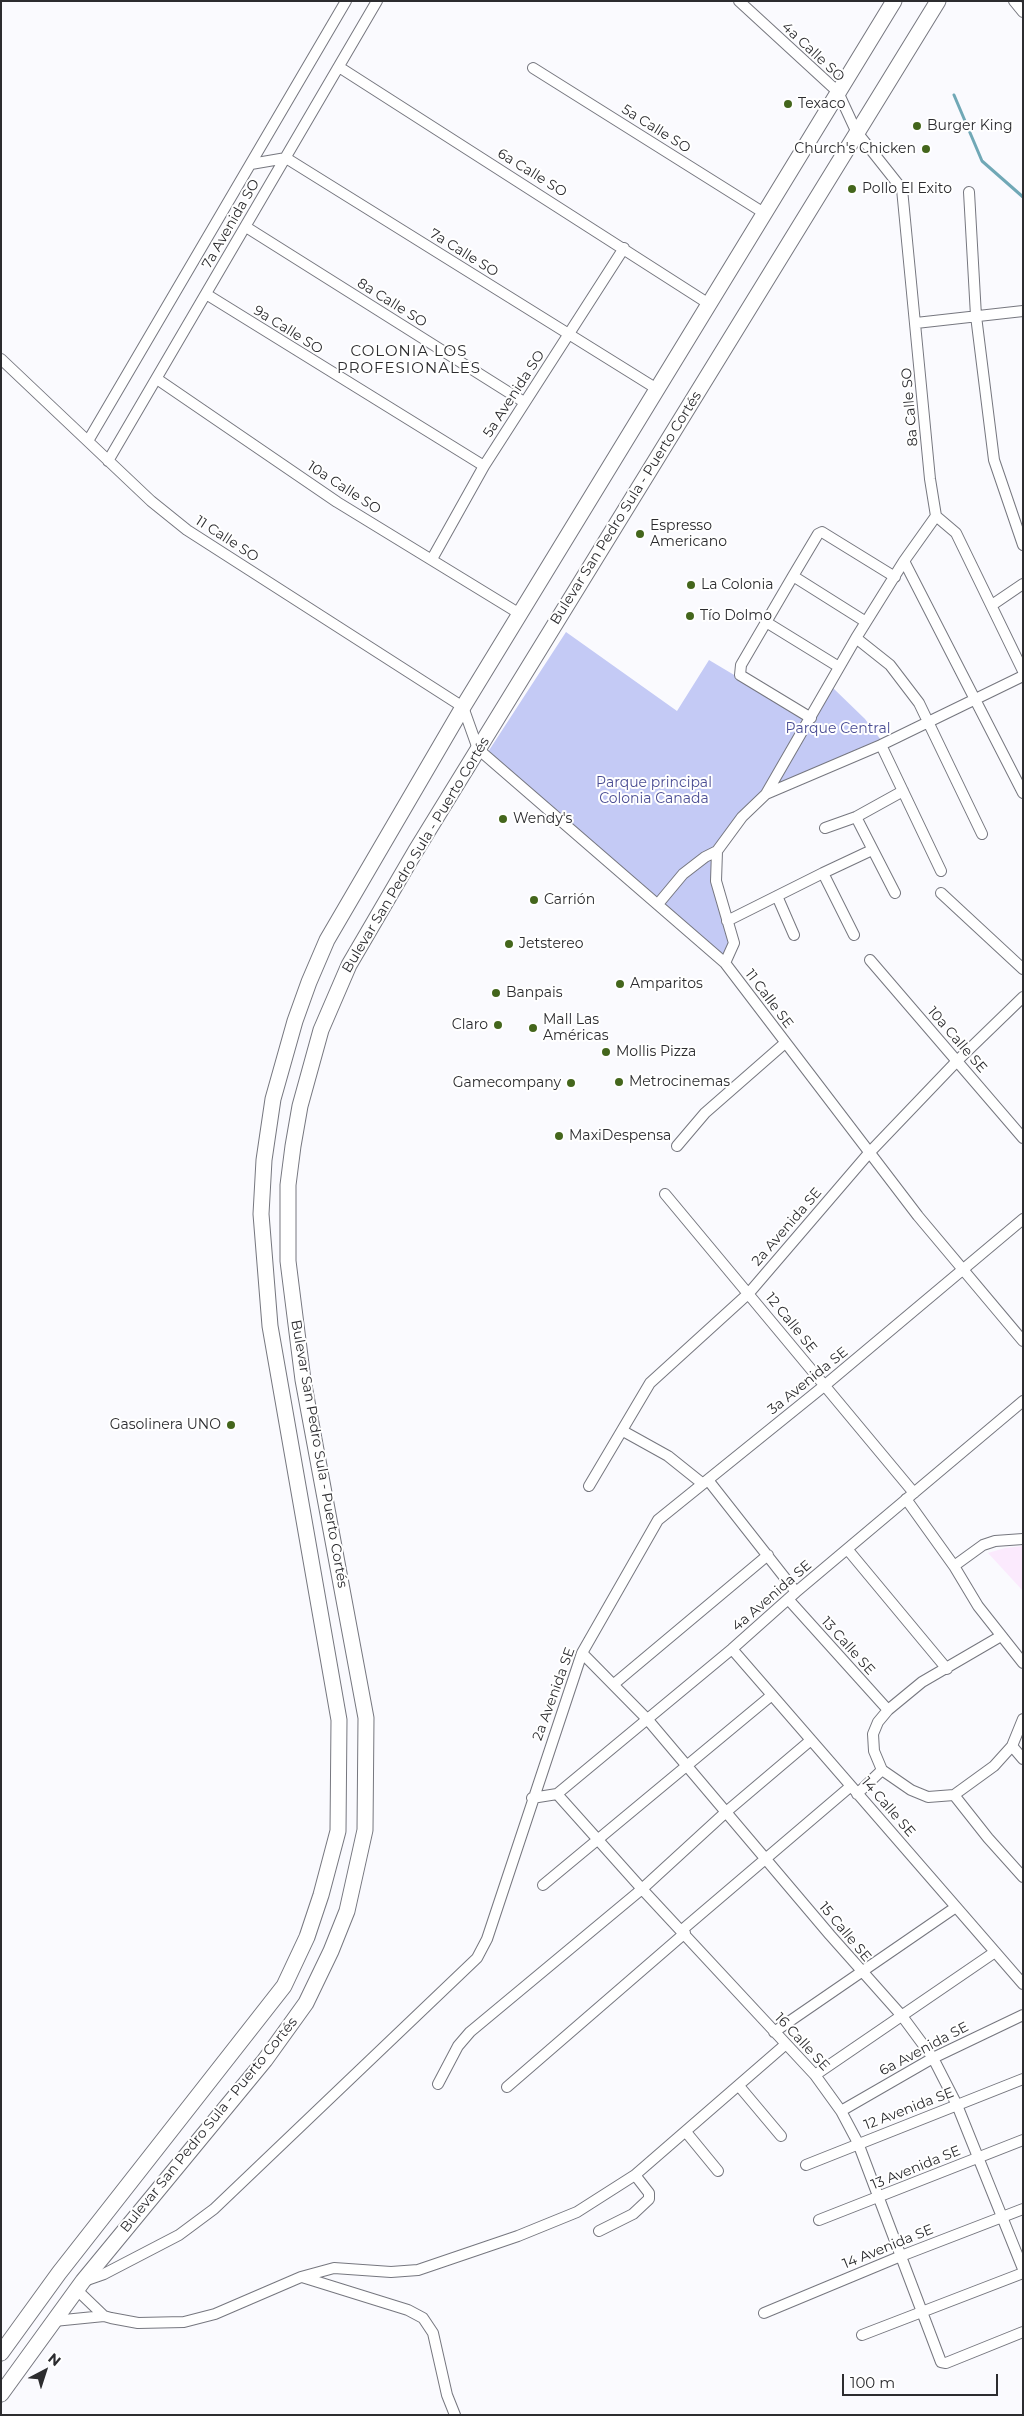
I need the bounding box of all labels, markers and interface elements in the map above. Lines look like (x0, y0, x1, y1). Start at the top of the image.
street label: 4a Calle SO (778, 19, 848, 85)
place label: Texaco (798, 96, 846, 112)
marker: Texaco (782, 98, 794, 110)
street label: 5a Calle SO (618, 101, 694, 157)
place label: Burger King (927, 118, 1013, 134)
marker: Burger King (911, 120, 923, 132)
place label: Church's Chicken (794, 141, 916, 157)
marker: Church's Chicken (920, 143, 932, 155)
street label: 6a Calle SO (494, 145, 570, 201)
street label: 7a Avenida SO (199, 176, 263, 272)
place label: Pollo El Exito (862, 181, 952, 197)
marker: Pollo El Exito (846, 183, 858, 195)
street label: 7a Calle SO (427, 225, 501, 281)
street label: 8a Calle SO (354, 275, 430, 331)
street label: 9a Calle SO (250, 302, 326, 358)
district label: COLONIA LOS PROFESIONALES (335, 343, 483, 378)
street label: 5a Avenida SO (480, 347, 548, 441)
street label: 8a Calle SO (898, 367, 922, 447)
street label: Bulevar San Pedro Sula - Puerto Cortés (547, 388, 705, 628)
street label: 10a Calle SO (304, 458, 384, 518)
street label: 11 Calle SO (192, 512, 262, 566)
place label: Espresso Americano (650, 518, 727, 550)
marker: Espresso Americano (634, 528, 646, 540)
place label: La Colonia (701, 577, 774, 593)
marker: La Colonia (685, 579, 697, 591)
place label: Tío Dolmo (700, 608, 772, 624)
marker: Tío Dolmo (684, 610, 696, 622)
park label: Parque Central (786, 721, 890, 737)
street label: Bulevar San Pedro Sula - Puerto Cortés (339, 734, 493, 976)
park label: Parque principal Colonia Canada (596, 775, 712, 808)
place label: Wendy's (513, 811, 572, 827)
marker: Wendy's (497, 813, 509, 825)
place label: Carrión (544, 892, 595, 908)
marker: Carrión (528, 894, 540, 906)
place label: Jetstereo (519, 936, 584, 952)
marker: Jetstereo (503, 938, 515, 950)
street label: 11 Calle SE (741, 966, 797, 1032)
place label: Amparitos (630, 976, 703, 992)
marker: Amparitos (614, 978, 626, 990)
place label: Banpais (506, 985, 563, 1001)
marker: Banpais (490, 987, 502, 999)
street label: 10a Calle SE (924, 1004, 990, 1076)
place label: Mall Las Américas (543, 1012, 609, 1044)
place label: Claro (452, 1017, 488, 1033)
marker: Claro (492, 1019, 504, 1031)
marker: Mall Las Américas (527, 1022, 539, 1034)
place label: Mollis Pizza (616, 1044, 696, 1060)
marker: Mollis Pizza (600, 1046, 612, 1058)
place label: Metrocinemas (629, 1074, 730, 1090)
place label: Gamecompany (453, 1075, 561, 1091)
marker: Metrocinemas (613, 1076, 625, 1088)
marker: Gamecompany (565, 1077, 577, 1089)
place label: MaxiDespensa (569, 1128, 671, 1144)
marker: MaxiDespensa (553, 1130, 565, 1142)
street label: 2a Avenida SE (749, 1185, 825, 1269)
street label: 12 Calle SE (762, 1290, 820, 1356)
street label: Bulevar San Pedro Sula - Puerto Cortés (287, 1319, 351, 1589)
street label: 3a Avenida SE (765, 1344, 851, 1418)
place label: Gasolinera UNO (110, 1417, 221, 1433)
marker: Gasolinera UNO (225, 1419, 237, 1431)
street label: 4a Avenida SE (729, 1557, 815, 1635)
street label: 13 Calle SE (818, 1614, 878, 1678)
street label: 2a Avenida SE (529, 1645, 579, 1743)
street label: 14 Calle SE (857, 1774, 919, 1840)
street label: 15 Calle SE (815, 1899, 875, 1965)
street label: 16 Calle SE (771, 2010, 833, 2074)
street label: Bulevar San Pedro Sula - Puerto Cortés (117, 2014, 301, 2236)
street label: 6a Avenida SE (877, 2018, 971, 2080)
street label: 12 Avenida SE (862, 2084, 956, 2134)
street label: 13 Avenida SE (869, 2142, 963, 2194)
street label: 14 Avenida SE (840, 2221, 936, 2273)
north arrow (20, 2346, 70, 2396)
text: N (45, 2349, 65, 2370)
scale bar (844, 2364, 1000, 2396)
text: 100 m (850, 2373, 895, 2392)

